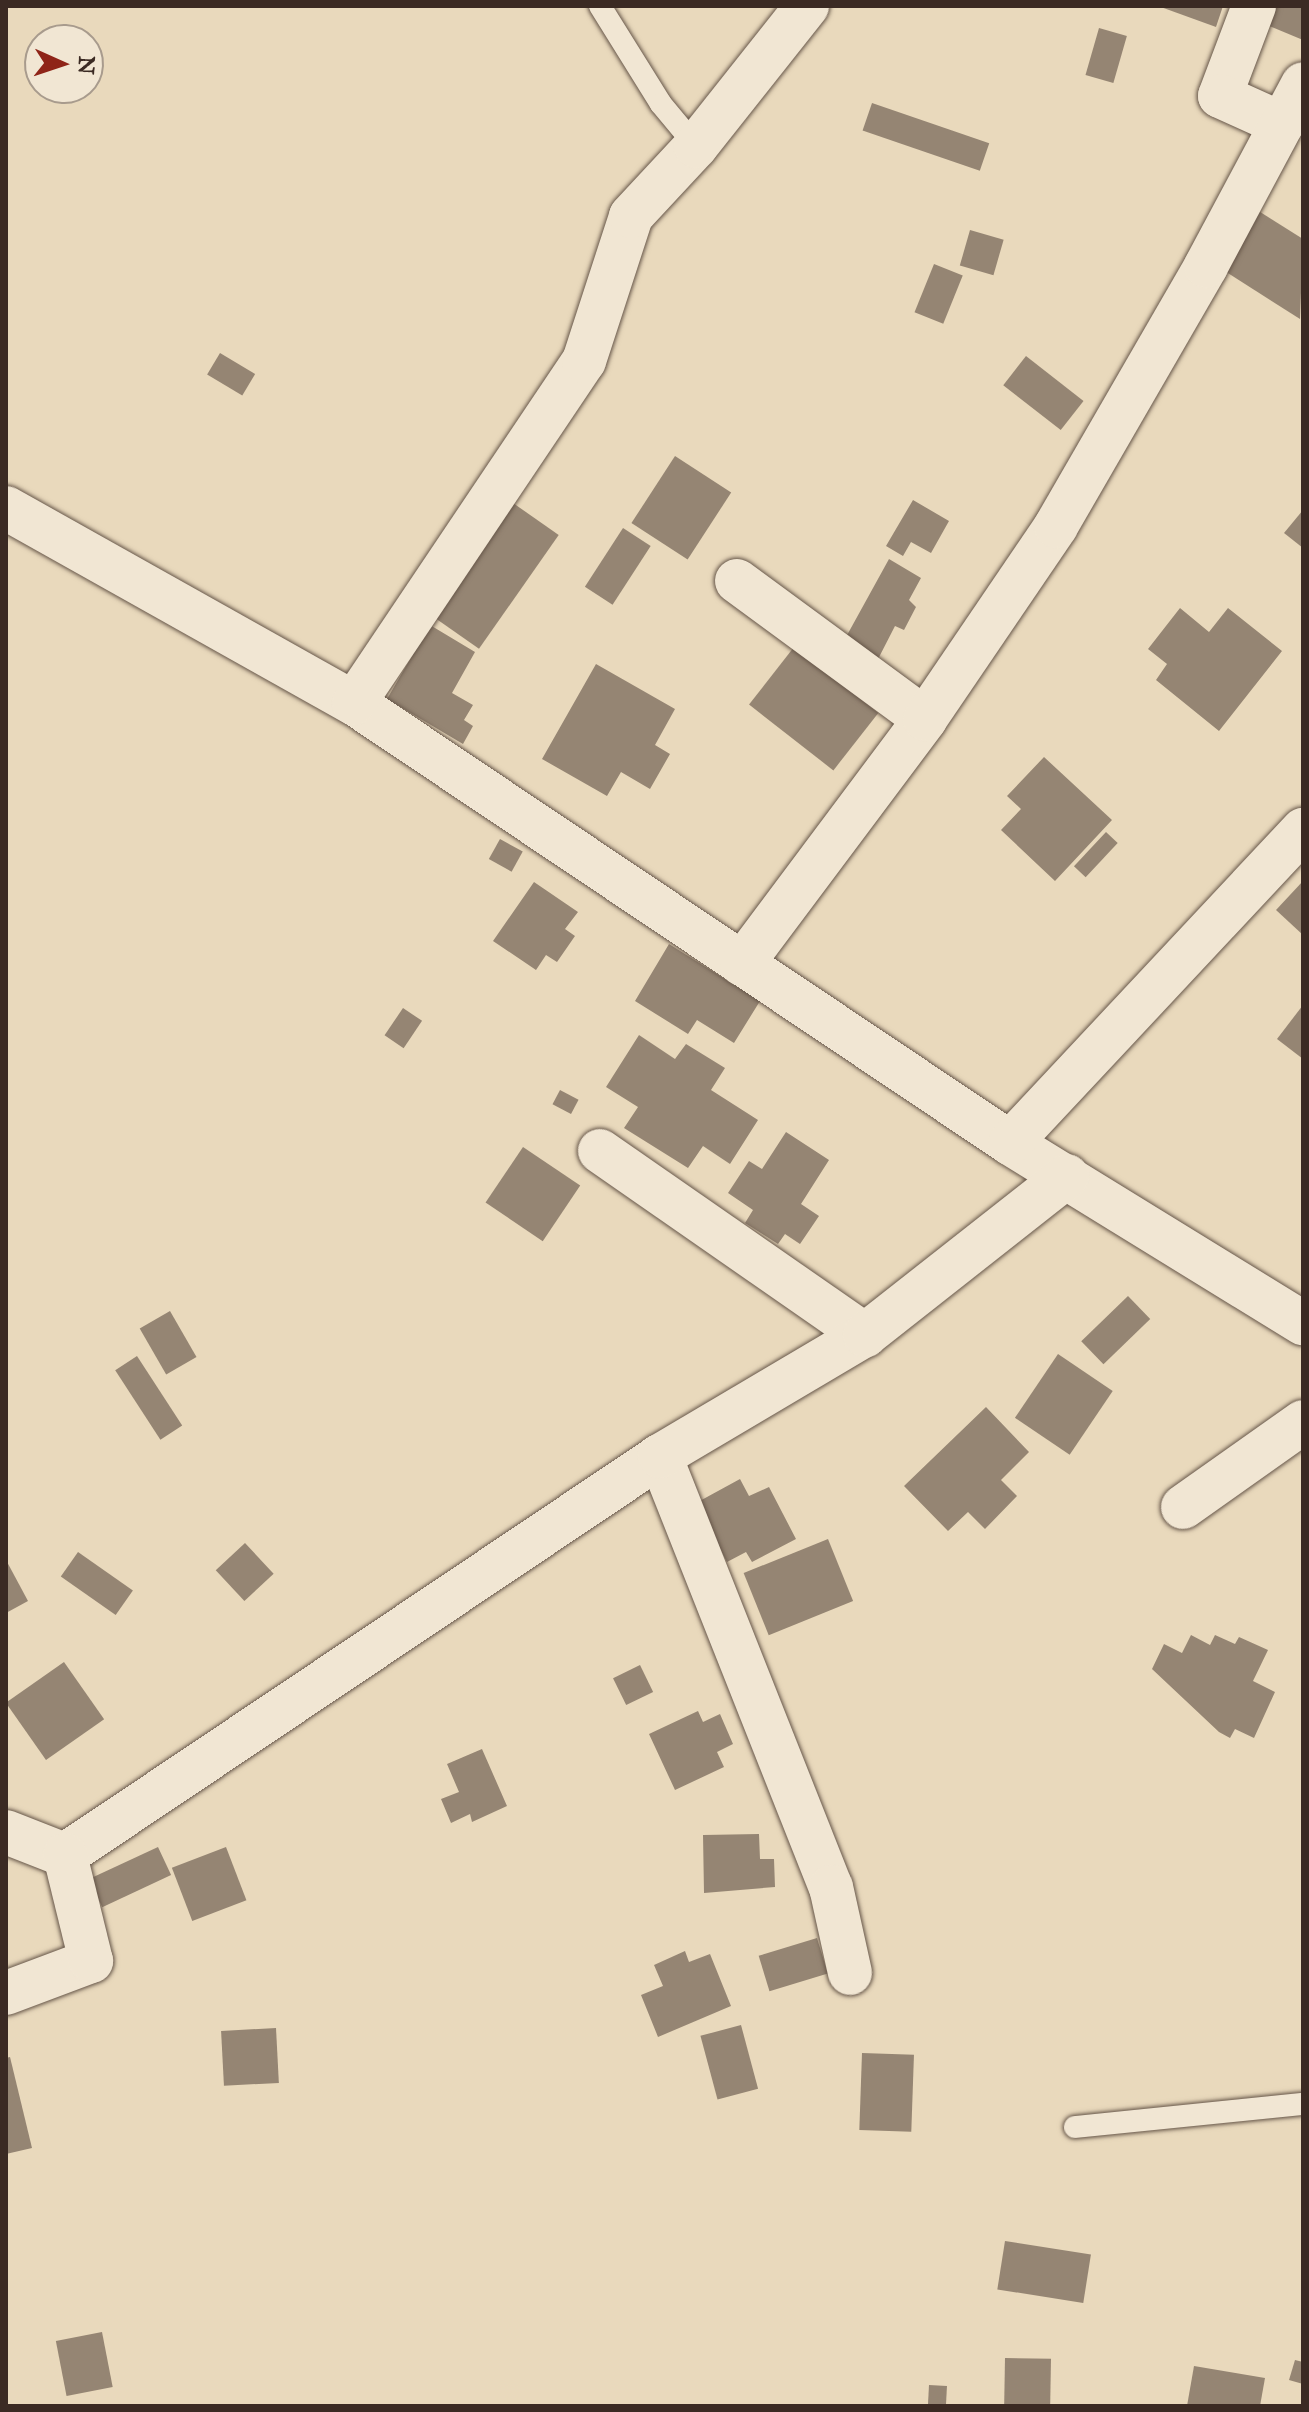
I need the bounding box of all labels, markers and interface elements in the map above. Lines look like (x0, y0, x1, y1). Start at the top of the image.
north arrow (24, 24, 104, 104)
text: N (72, 55, 100, 75)

